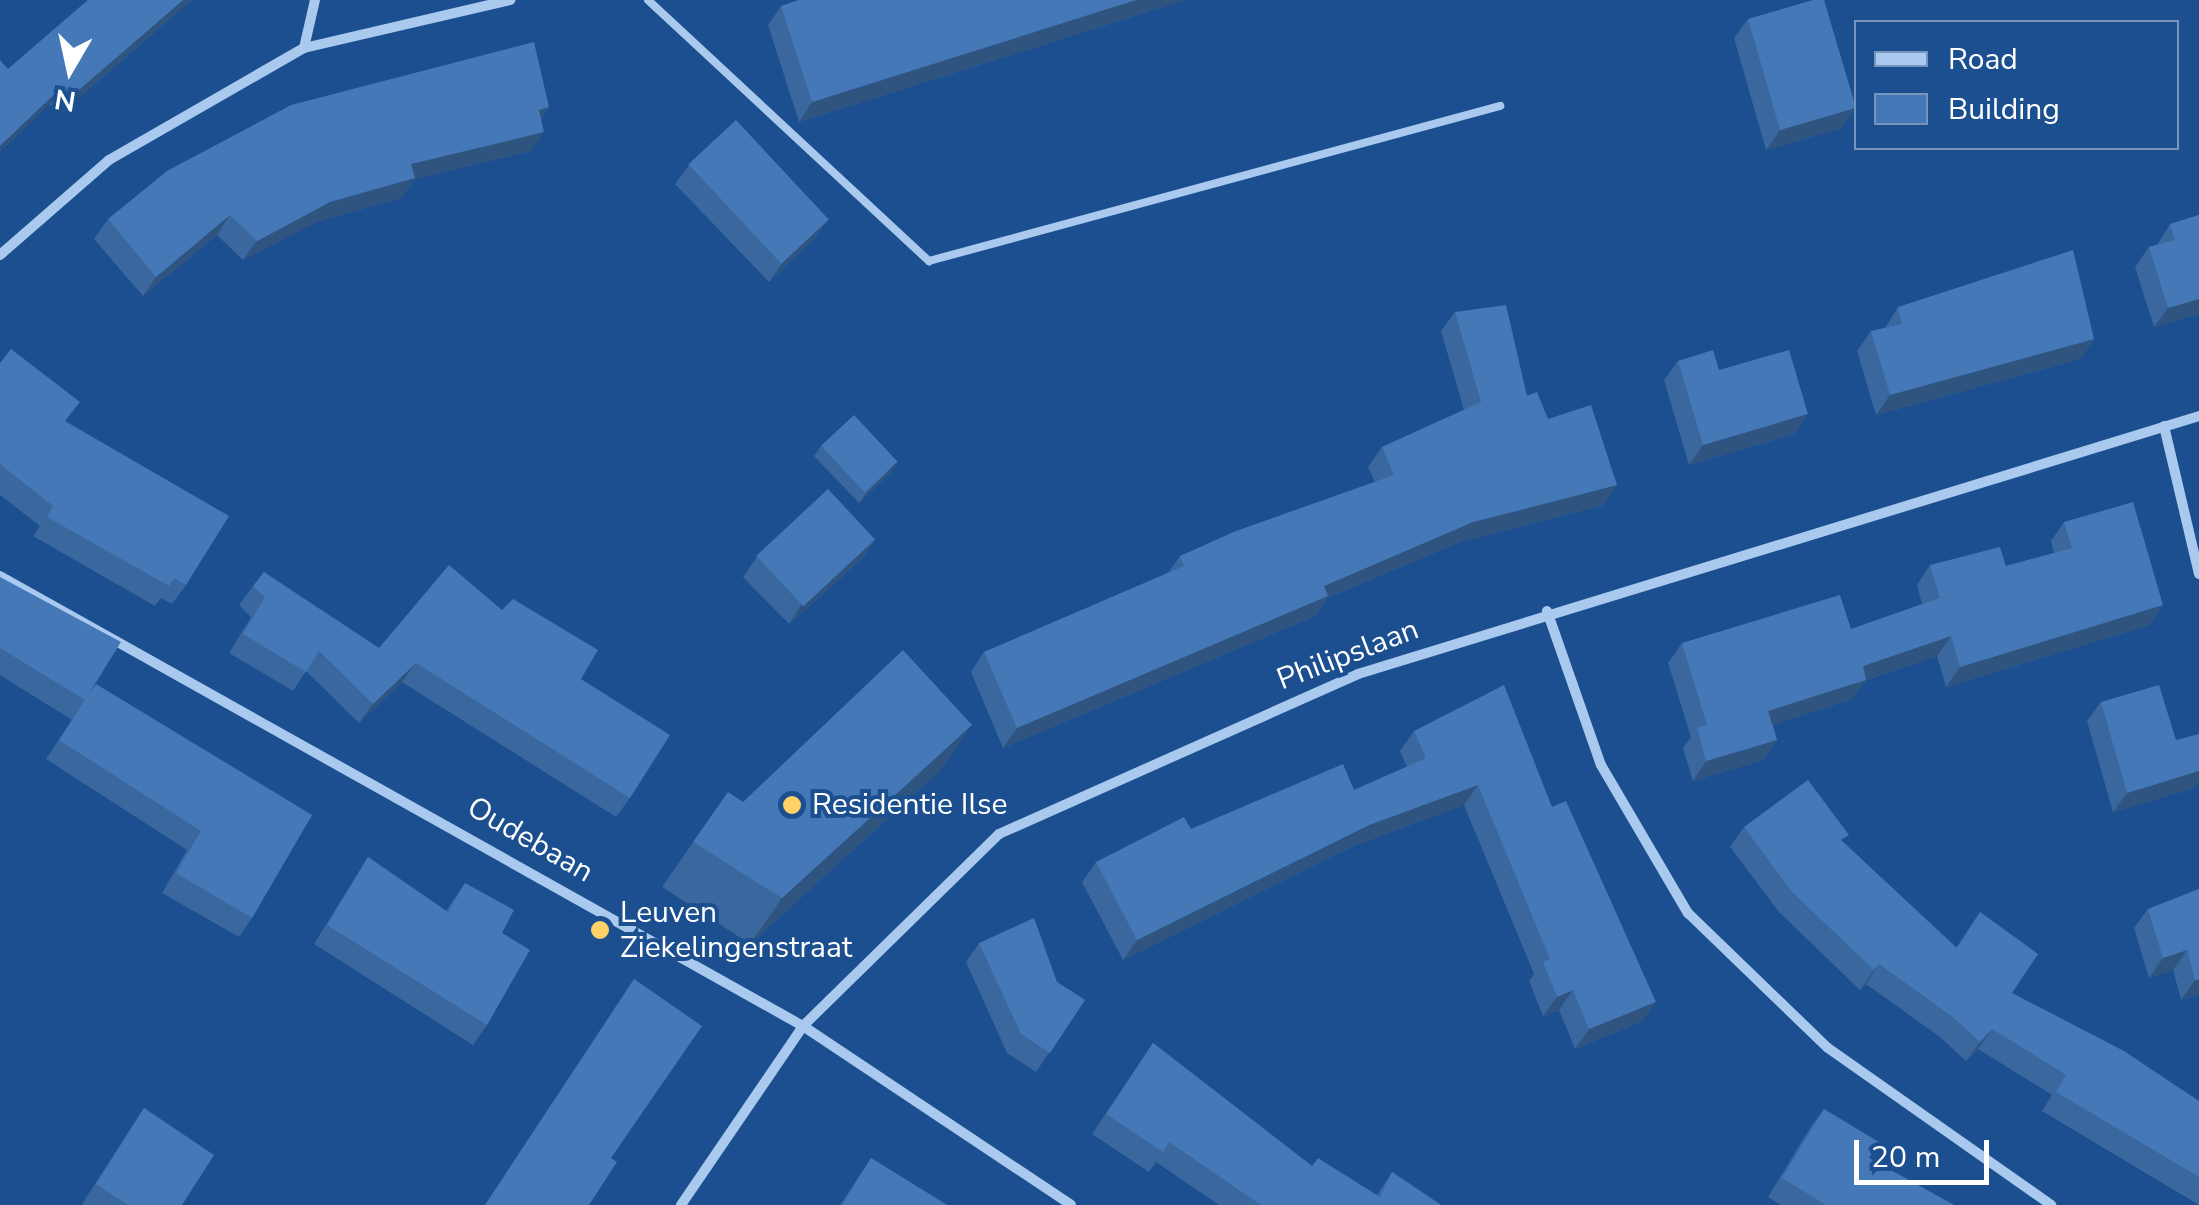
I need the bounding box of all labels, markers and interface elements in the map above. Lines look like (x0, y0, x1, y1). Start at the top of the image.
north arrow (20, 20, 120, 120)
legend (1854, 20, 2179, 150)
text: Road (1948, 39, 2018, 80)
text: N (52, 79, 79, 120)
text: Building (1948, 89, 2060, 130)
street label: Philipslaan (1272, 612, 1424, 698)
place label: Residentie Ilse (812, 787, 1007, 823)
street label: Oudebaan (461, 790, 599, 890)
marker: Residentie Ilse (781, 794, 803, 816)
place label: Leuven Ziekelingenstraat (620, 895, 852, 966)
marker: Leuven Ziekelingenstraat (589, 919, 611, 941)
scale bar (1859, 1120, 1994, 1182)
text: 20 m (1871, 1137, 1940, 1178)

